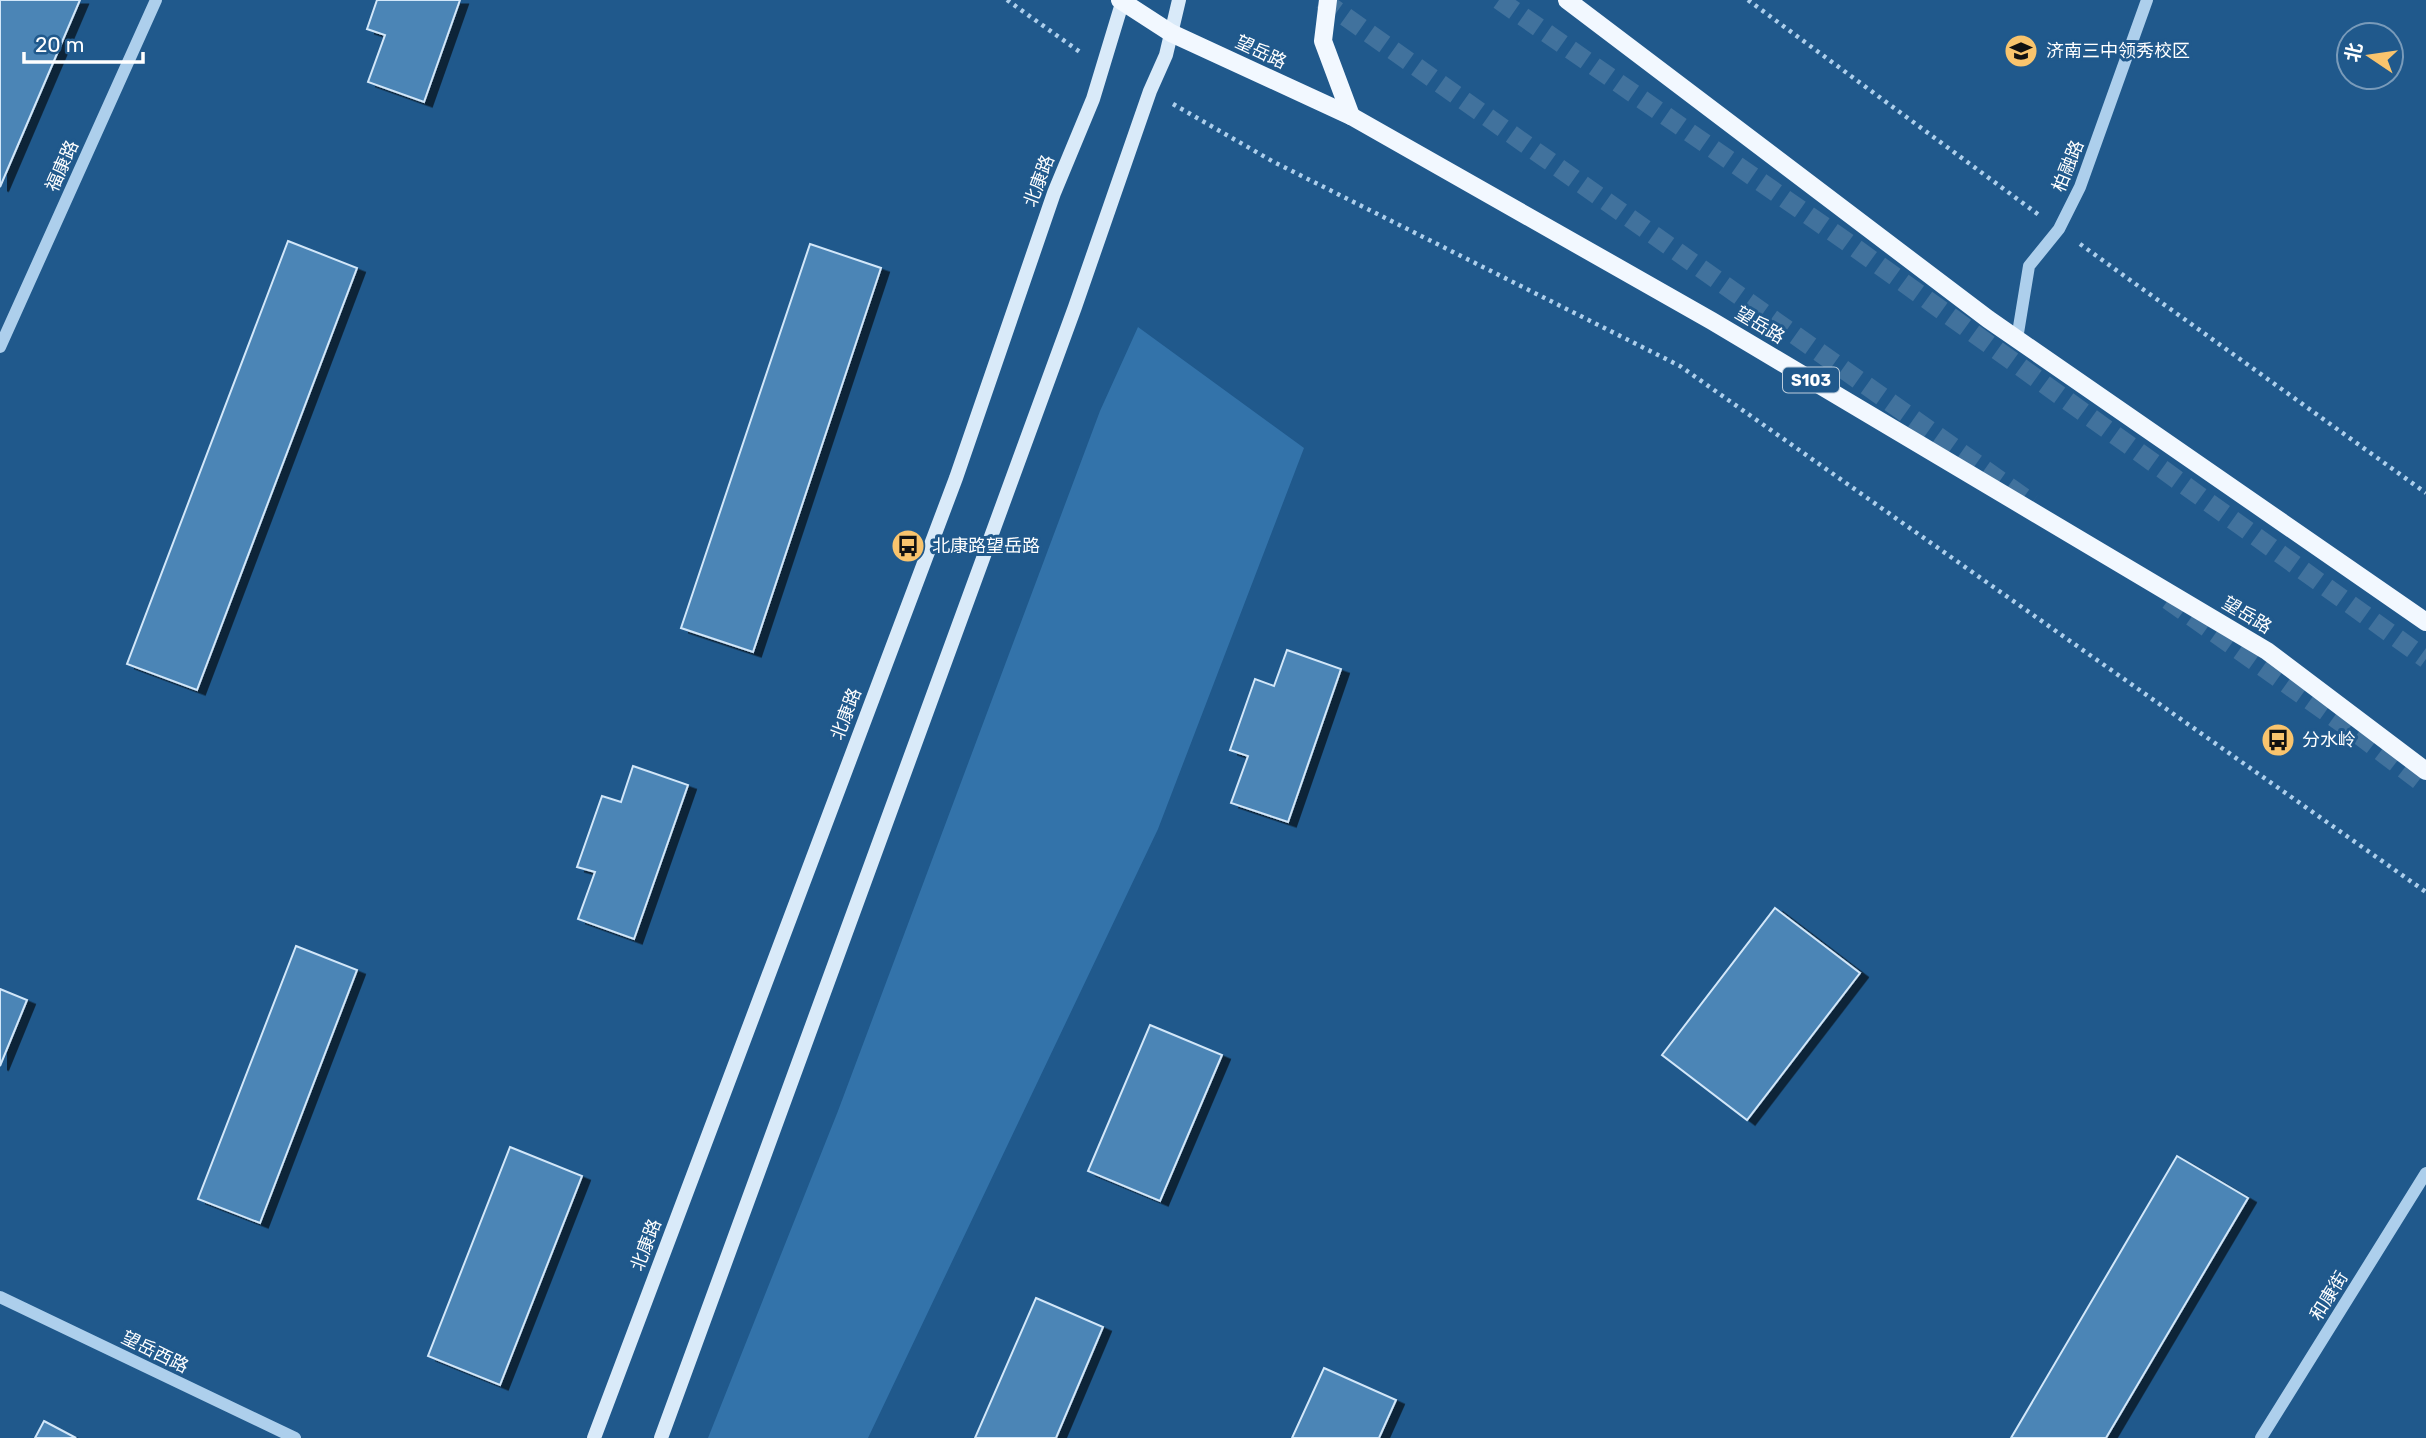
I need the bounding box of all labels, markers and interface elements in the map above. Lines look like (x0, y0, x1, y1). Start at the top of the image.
scale bar (24, 21, 144, 65)
north arrow (2335, 21, 2405, 91)
street label: 望岳路 (1232, 31, 1290, 73)
text: 20 m (35, 32, 84, 57)
school or university icon: 济南三中领秀校区 (2002, 32, 2040, 70)
place label: 济南三中领秀校区 (2046, 40, 2190, 62)
text: 北 (2341, 40, 2367, 64)
street label: 福康路 (41, 137, 83, 195)
street label: 柏融路 (2048, 137, 2088, 195)
street label: 北康路 (1019, 152, 1059, 210)
street label: 望岳路 (1731, 302, 1789, 348)
road number: S103 (1783, 368, 1839, 392)
bus stop icon: 北康路望岳路 (889, 527, 927, 565)
place label: 北康路望岳路 (932, 535, 1040, 557)
street label: 望岳路 (2218, 592, 2276, 638)
street label: 北康路 (826, 685, 866, 743)
bus stop icon: 分水岭 (2259, 721, 2297, 759)
place label: 分水岭 (2302, 729, 2356, 751)
street label: 北康路 (626, 1216, 666, 1274)
street label: 和康街 (2305, 1267, 2353, 1325)
street label: 望岳西路 (118, 1326, 192, 1378)

